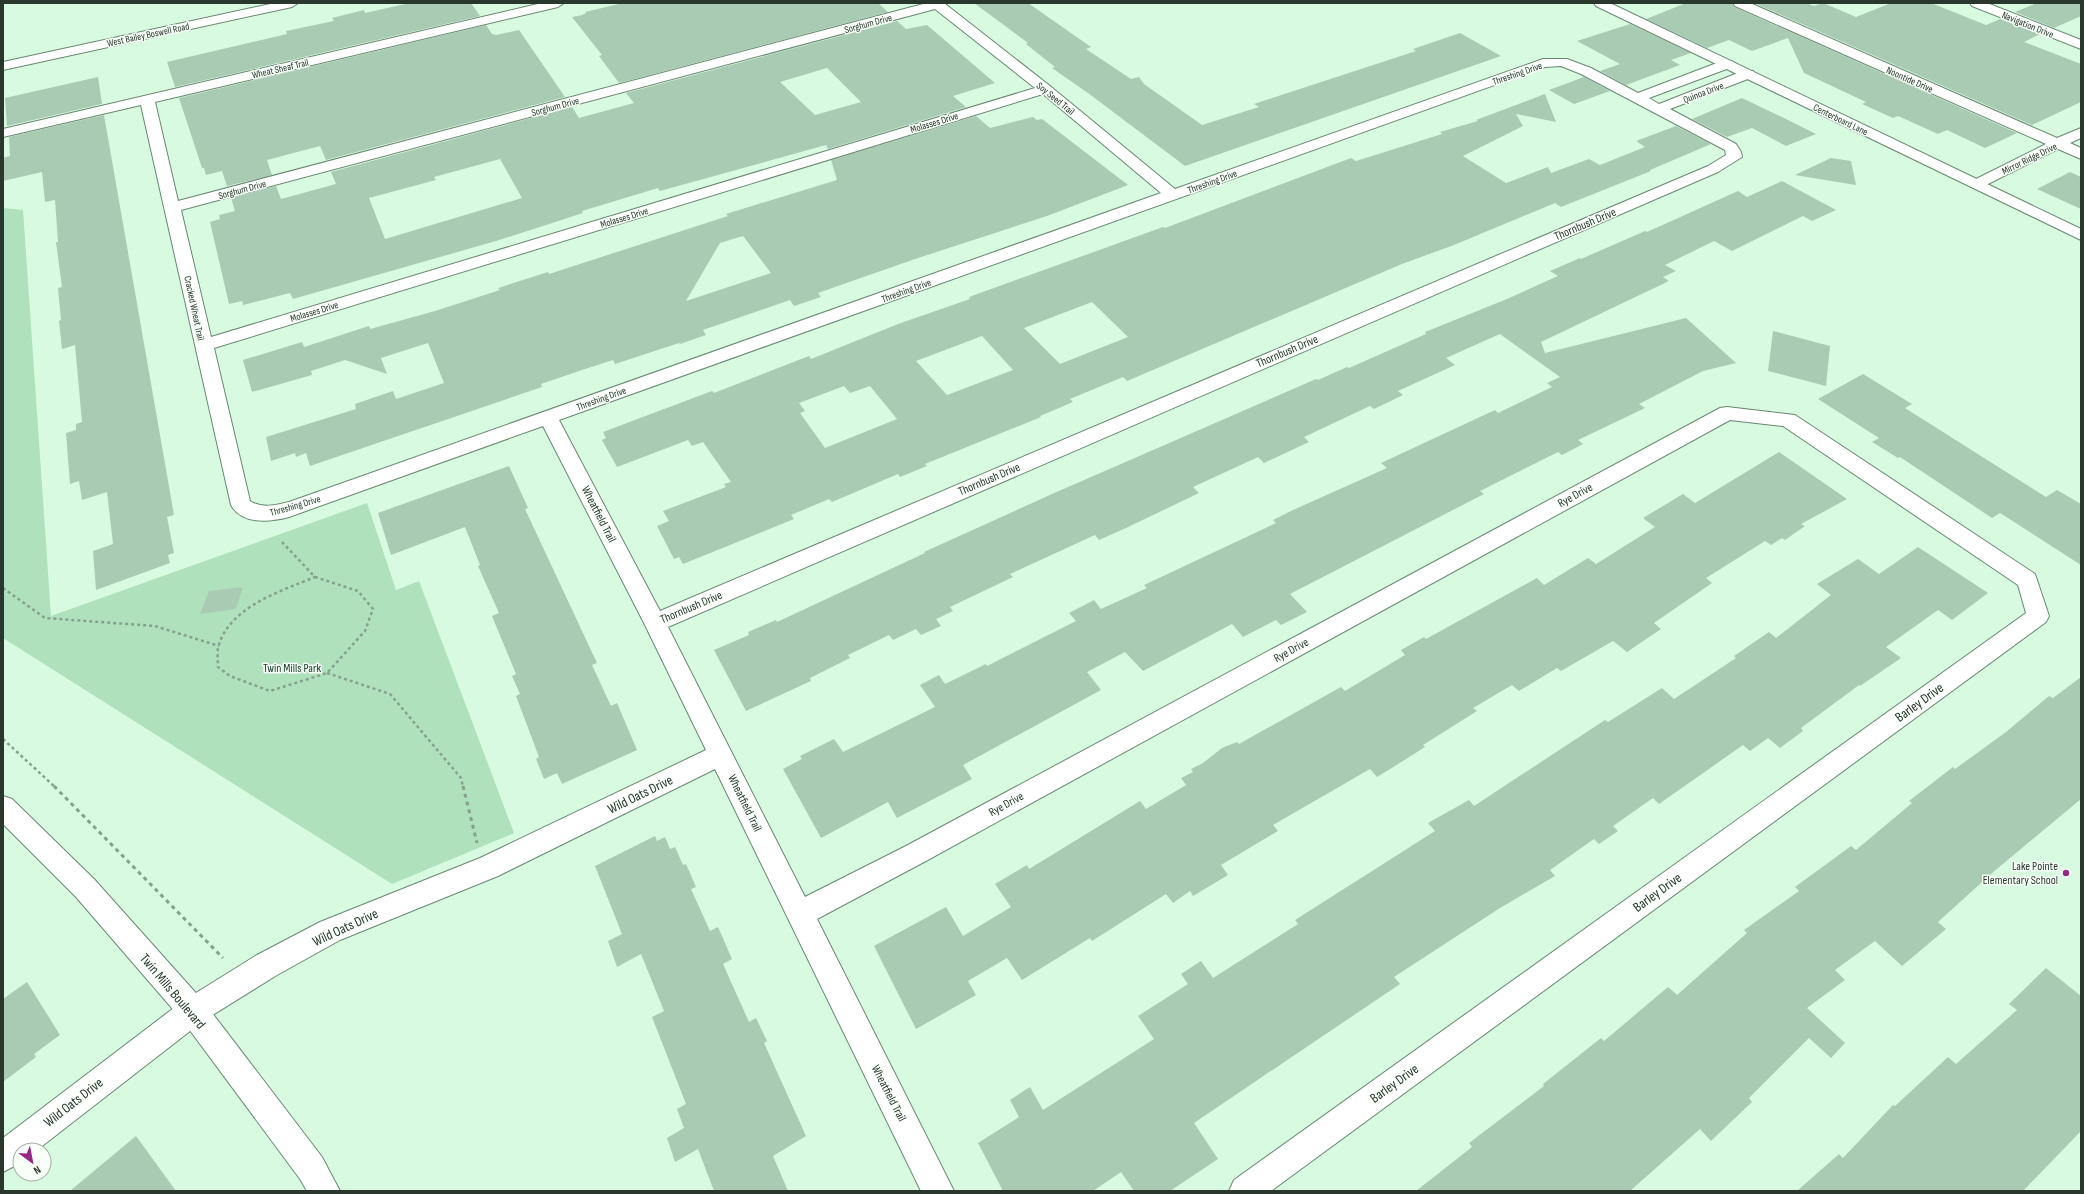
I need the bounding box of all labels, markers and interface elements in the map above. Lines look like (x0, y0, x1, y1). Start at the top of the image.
street label: Navigation Drive (2000, 9, 2055, 41)
street label: Sorghum Drive (843, 12, 893, 36)
street label: West Bailey Boswell Road (106, 20, 190, 50)
street label: Wheat Sheaf Trail (251, 57, 310, 81)
street label: Threshing Drive (1491, 60, 1544, 88)
street label: Noontide Drive (1884, 64, 1935, 96)
street label: Soy Seed Trail (1034, 80, 1077, 118)
street label: Quinoa Drive (1681, 80, 1725, 106)
street label: Sorghum Drive (530, 95, 580, 119)
street label: Centerboard Lane (1811, 101, 1870, 138)
street label: Molasses Drive (909, 110, 960, 136)
street label: Mirror Ridge Drive (2000, 140, 2059, 177)
street label: Threshing Drive (1186, 167, 1239, 196)
street label: Sorghum Drive (217, 178, 267, 202)
street label: Molasses Drive (599, 205, 650, 231)
street label: Thornbush Drive (1552, 205, 1619, 244)
street label: Cracked Wheat Trail (181, 275, 207, 342)
street label: Threshing Drive (880, 276, 933, 305)
street label: Molasses Drive (289, 299, 340, 325)
street label: Thornbush Drive (1254, 332, 1321, 371)
street label: Threshing Drive (575, 384, 628, 413)
street label: Thornbush Drive (956, 460, 1023, 499)
street label: Rye Drive (1555, 480, 1595, 511)
street label: Wheatfield Trail (578, 483, 619, 545)
street label: Threshing Drive (269, 493, 322, 519)
street label: Thornbush Drive (658, 588, 725, 627)
street label: Rye Drive (1271, 635, 1311, 666)
park label: Twin Mills Park (263, 661, 321, 676)
street label: Barley Drive (1892, 679, 1947, 726)
street label: Wild Oats Drive (605, 771, 676, 818)
street label: Wheatfield Trail (724, 772, 765, 834)
street label: Rye Drive (986, 789, 1026, 820)
place label: Lake Pointe Elementary School (1983, 859, 2058, 888)
marker: Lake Pointe Elementary School (2061, 868, 2071, 878)
street label: Barley Drive (1630, 869, 1685, 916)
street label: Wild Oats Drive (310, 905, 381, 950)
street label: Twin Mills Boulevard (136, 950, 209, 1033)
street label: Barley Drive (1367, 1060, 1422, 1107)
street label: Wheatfield Trail (868, 1062, 909, 1124)
street label: Wild Oats Drive (40, 1074, 106, 1131)
north arrow (12, 1142, 52, 1182)
text: N (31, 1163, 43, 1177)

